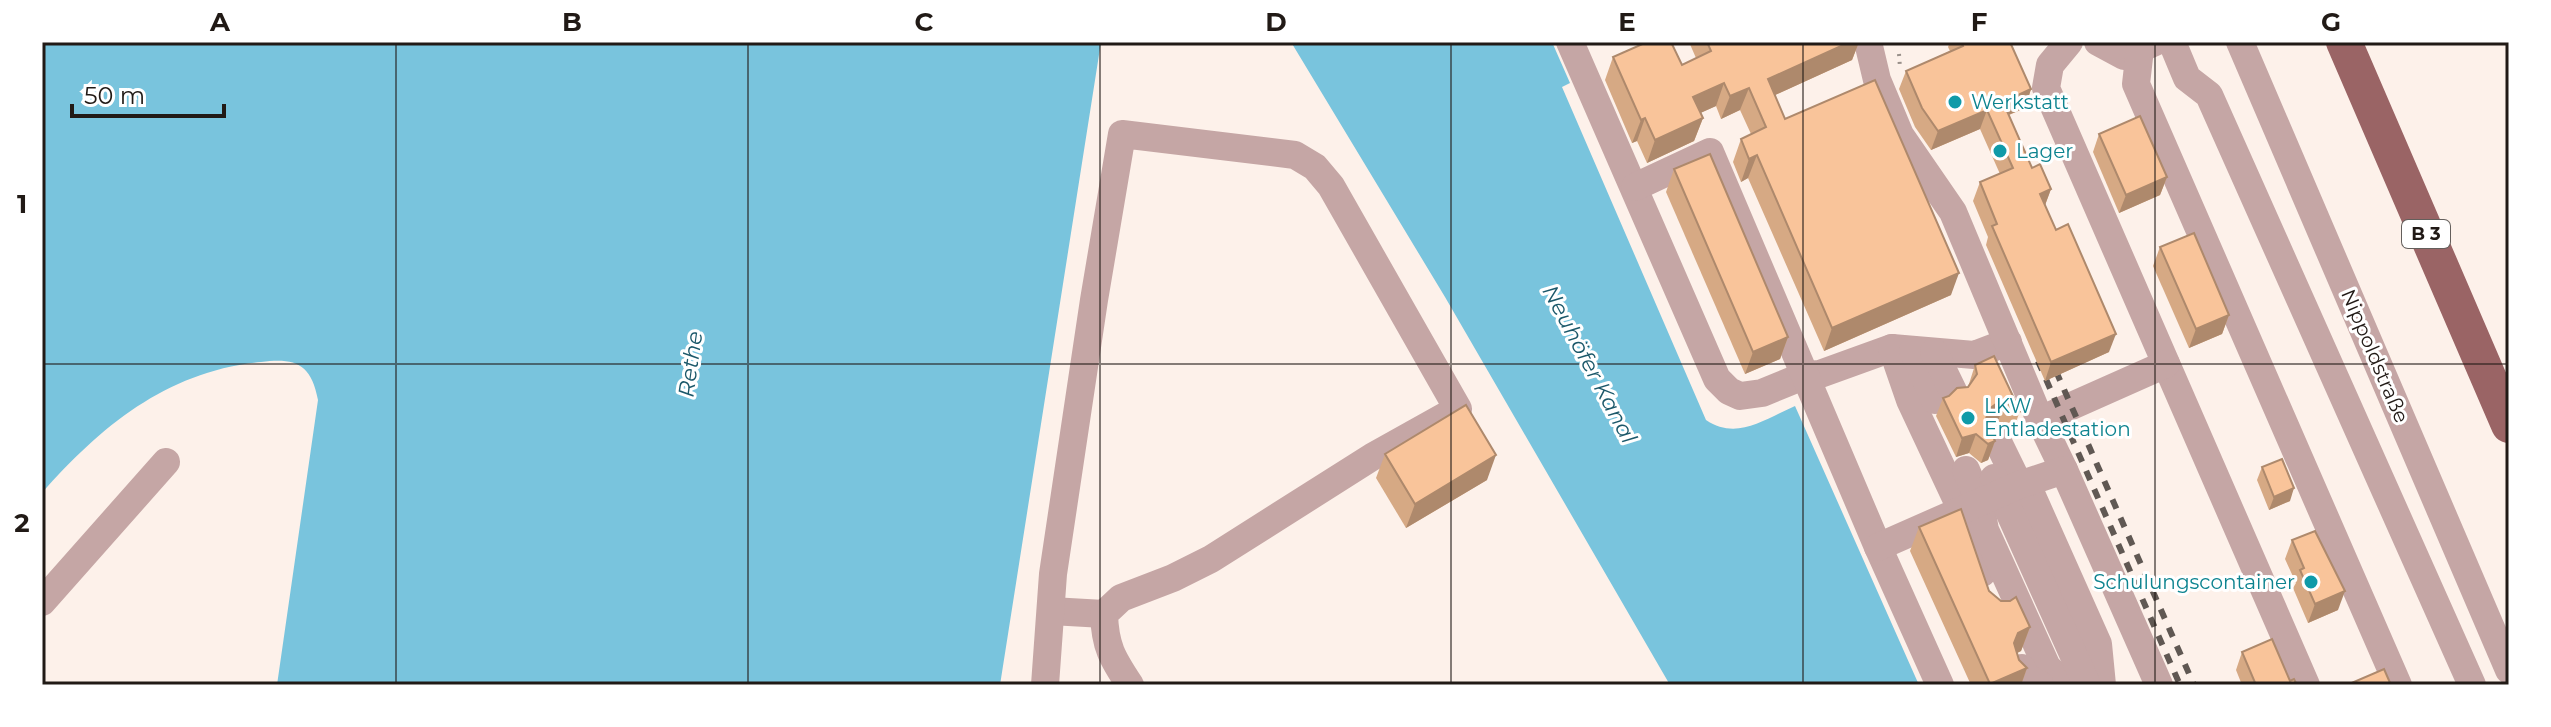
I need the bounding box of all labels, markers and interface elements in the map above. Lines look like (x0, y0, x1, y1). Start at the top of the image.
text: A (209, 6, 231, 38)
text: B (562, 6, 582, 38)
text: C (915, 6, 934, 38)
text: D (1265, 6, 1287, 38)
text: E (1618, 6, 1636, 38)
text: F (1971, 6, 1987, 38)
text: G (2321, 6, 2341, 38)
scale bar (72, 68, 224, 118)
text: 50 m (84, 81, 145, 110)
place label: Werkstatt (1971, 90, 2069, 114)
marker: Werkstatt (1946, 93, 1964, 111)
place label: Lager (2016, 139, 2073, 163)
marker: Lager (1991, 142, 2009, 160)
text: 1 (17, 188, 27, 220)
road number: B 3 (2402, 220, 2450, 248)
water label: Neuhöfer Kanal (1536, 280, 1643, 448)
street label: Nippoldstraße (2336, 286, 2414, 426)
water label: Rethe (673, 329, 708, 399)
place label: LKW Entladestation (1984, 394, 2131, 441)
marker: LKW Entladestation (1959, 409, 1977, 427)
text: 2 (14, 507, 30, 539)
place label: Schulungscontainer (2093, 570, 2295, 594)
marker: Schulungscontainer (2302, 573, 2320, 591)

